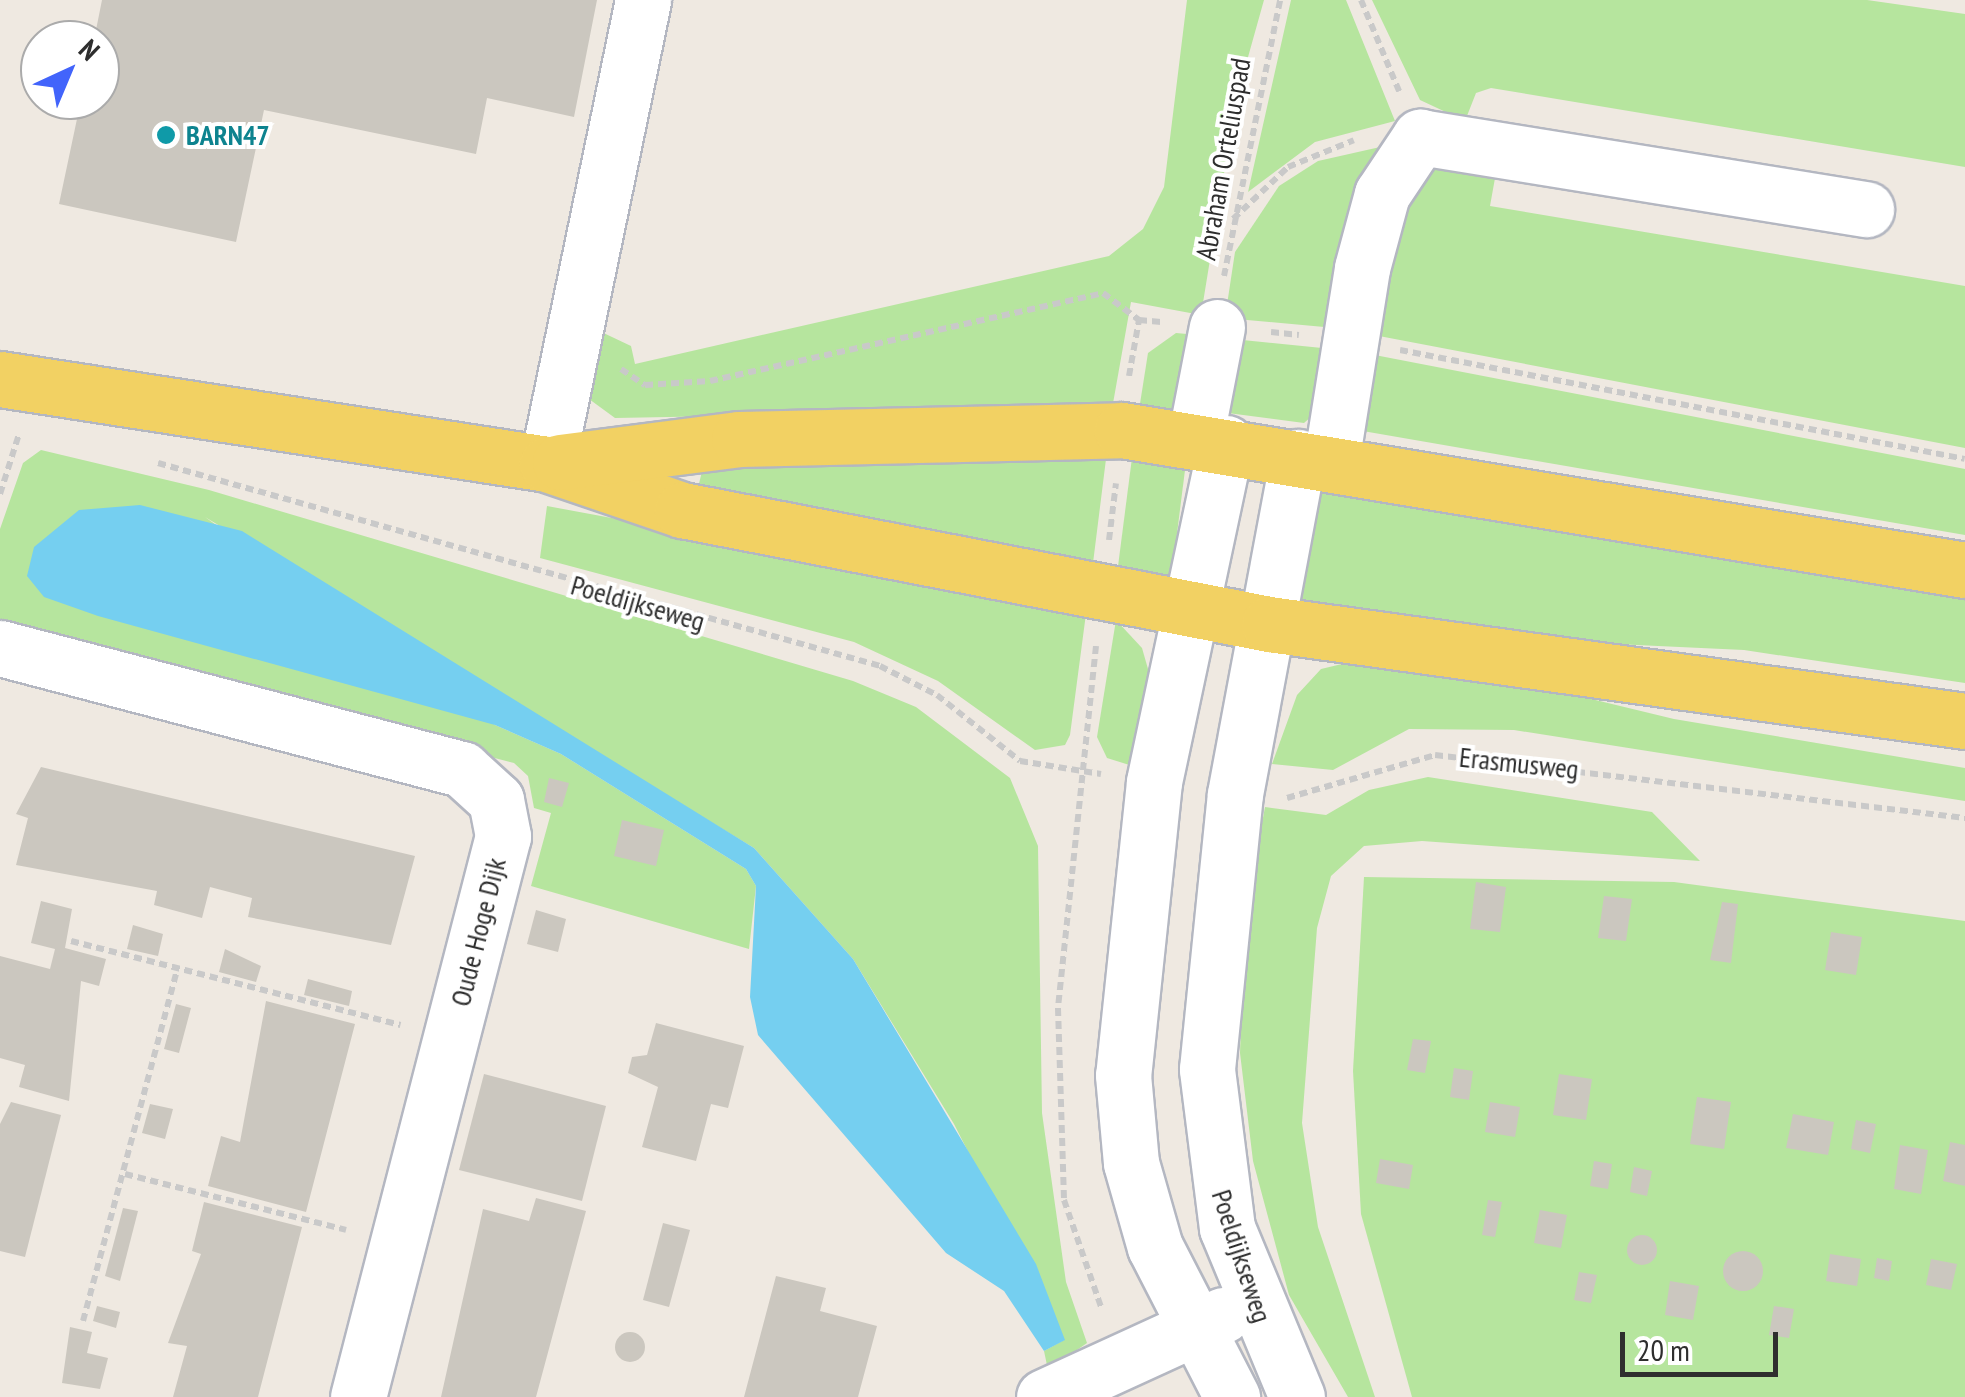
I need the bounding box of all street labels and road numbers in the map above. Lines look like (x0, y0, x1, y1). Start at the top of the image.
street label: Abraham Orteliuspad (1189, 55, 1257, 263)
street label: Poeldijkseweg (567, 568, 709, 638)
street label: Erasmusweg (1458, 740, 1580, 786)
street label: Oude Hoge Dijk (443, 854, 513, 1010)
street label: Poeldijkseweg (1205, 1185, 1279, 1327)

